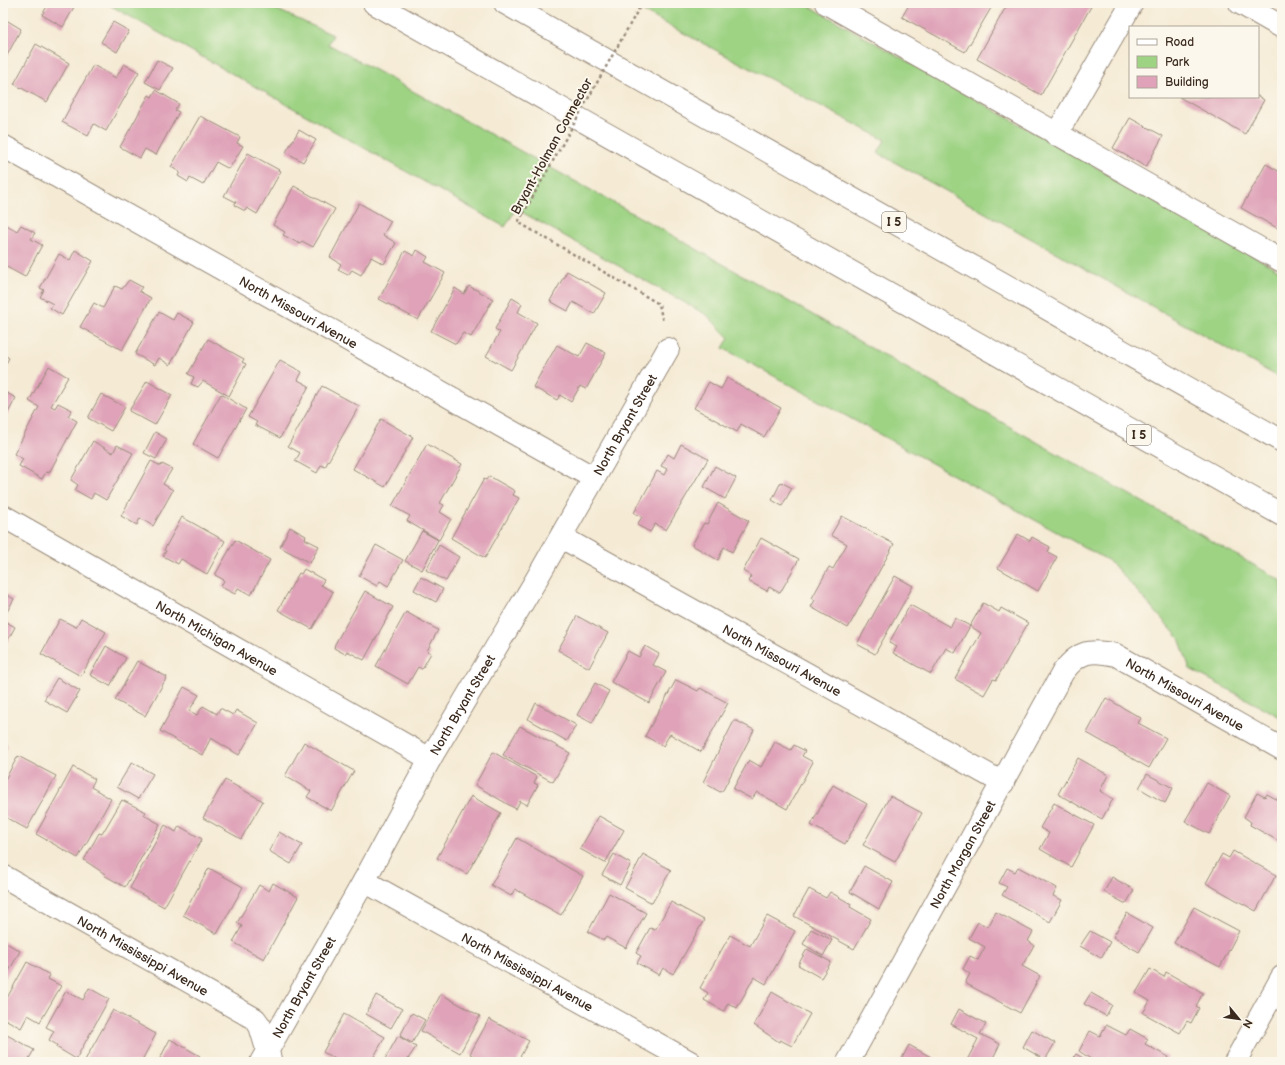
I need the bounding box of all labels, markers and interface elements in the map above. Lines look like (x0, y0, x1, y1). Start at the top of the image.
legend (1129, 26, 1259, 98)
text: Road (1165, 35, 1194, 50)
text: Park (1165, 55, 1189, 70)
street label: Bryant-Holman Connector (508, 75, 596, 218)
text: Building (1165, 75, 1209, 90)
road number: I 5 (882, 212, 906, 232)
street label: North Missouri Avenue (236, 273, 360, 353)
street label: North Bryant Street (590, 372, 661, 479)
road number: I 5 (1127, 425, 1151, 445)
street label: North Michigan Avenue (153, 598, 280, 680)
street label: North Missouri Avenue (719, 621, 844, 700)
street label: North Bryant Street (427, 652, 499, 758)
street label: North Missouri Avenue (1122, 655, 1247, 735)
street label: North Morgan Street (927, 798, 1000, 912)
street label: North Mississippi Avenue (74, 913, 211, 1000)
street label: North Mississippi Avenue (458, 930, 596, 1016)
street label: North Bryant Street (269, 934, 340, 1041)
north arrow (1219, 999, 1259, 1039)
text: N (1240, 1017, 1255, 1030)

